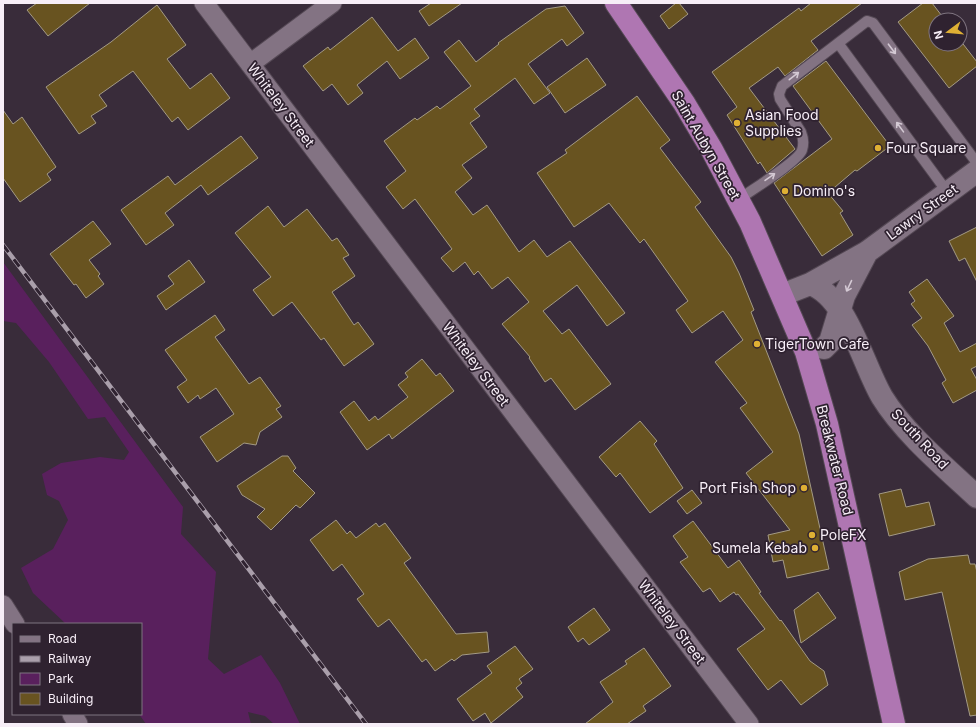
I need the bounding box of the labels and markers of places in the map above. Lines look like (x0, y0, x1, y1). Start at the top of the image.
place label: Asian Food Supplies (745, 106, 819, 139)
marker: Asian Food Supplies (732, 118, 742, 128)
place label: Four Square (886, 139, 967, 156)
marker: Four Square (873, 143, 883, 153)
place label: Domino's (793, 182, 855, 199)
marker: Domino's (780, 186, 790, 196)
place label: TigerTown Cafe (765, 335, 869, 352)
marker: TigerTown Cafe (752, 339, 762, 349)
place label: Port Fish Shop (699, 479, 796, 496)
marker: Port Fish Shop (799, 483, 809, 493)
place label: PoleFX (820, 526, 867, 543)
marker: PoleFX (807, 530, 817, 540)
place label: Sumela Kebab (712, 539, 807, 556)
marker: Sumela Kebab (810, 543, 820, 553)

